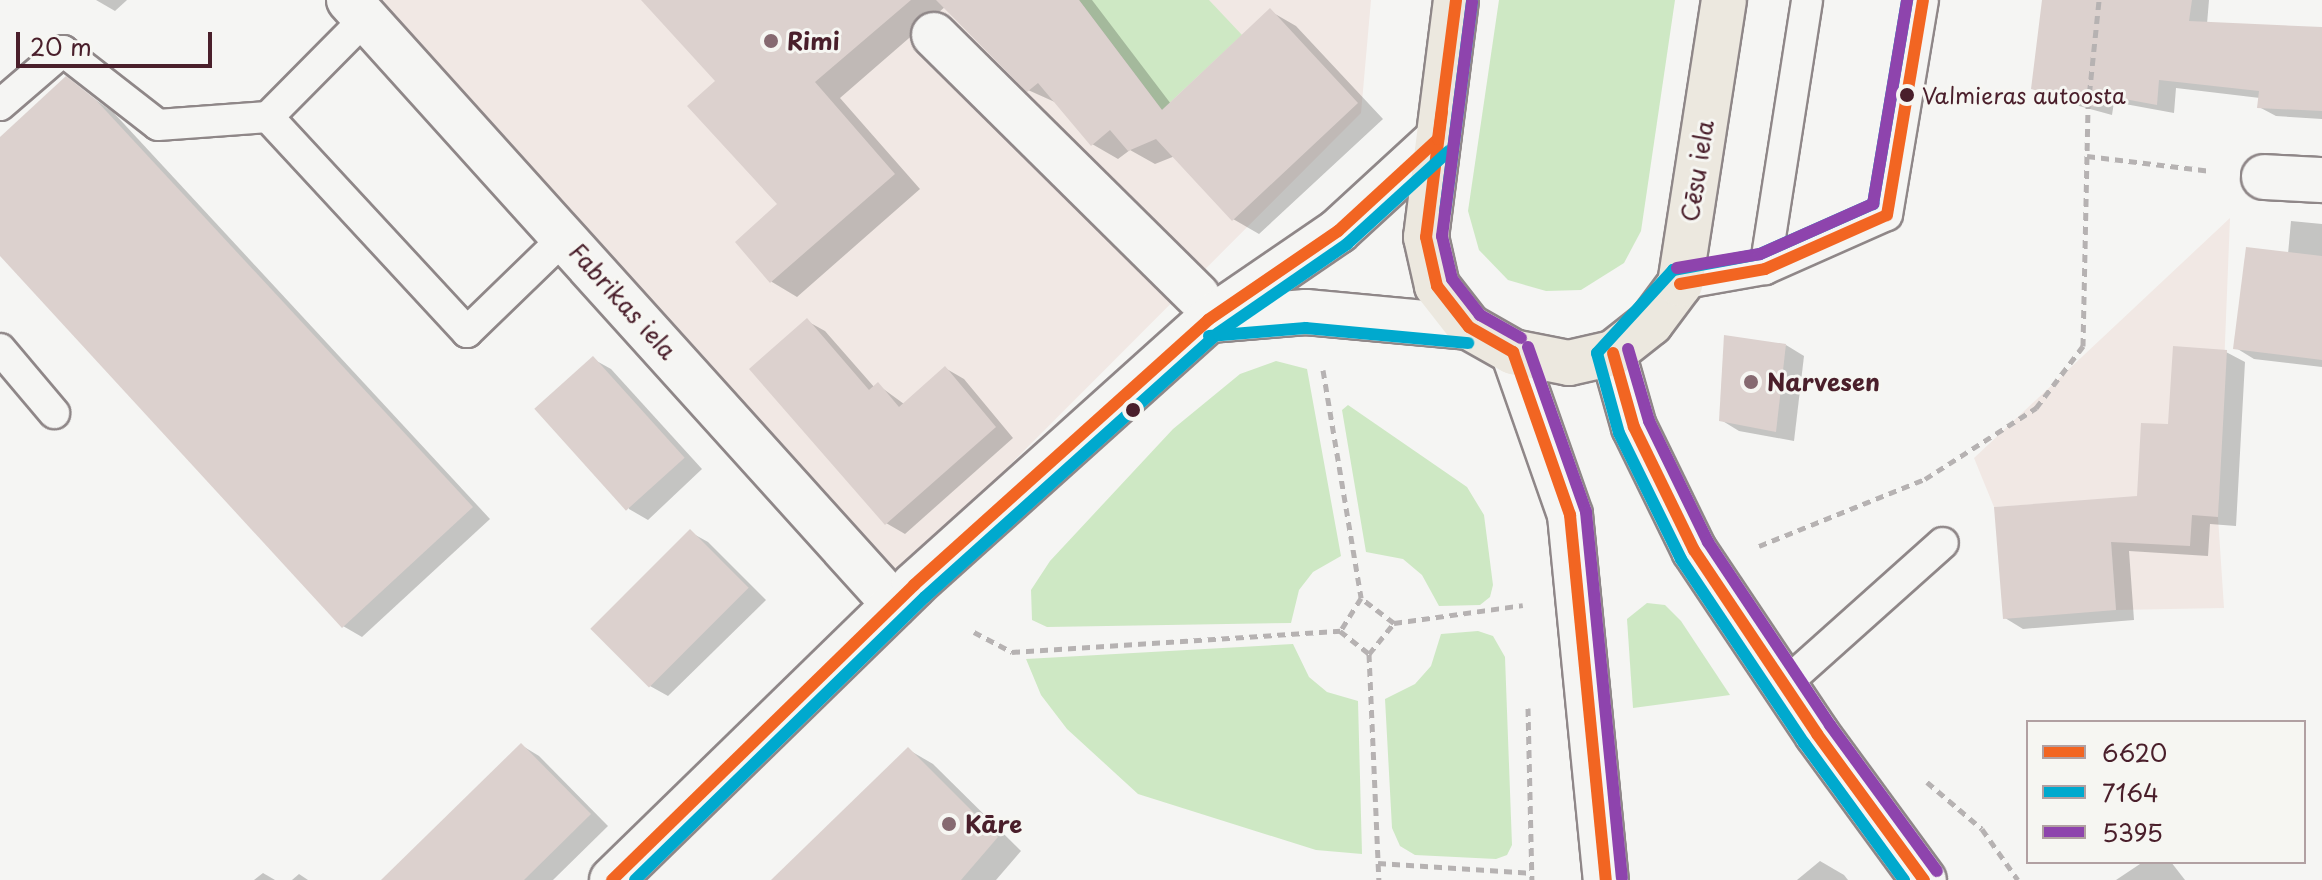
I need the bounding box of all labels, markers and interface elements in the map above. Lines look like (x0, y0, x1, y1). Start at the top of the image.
scale bar (20, 16, 216, 66)
place label: Rimi (787, 27, 840, 55)
text: 20 m (30, 28, 92, 64)
marker: Rimi (762, 32, 780, 50)
place label: Valmieras autoosta (1922, 82, 2126, 108)
marker: Valmieras autoosta (1899, 87, 1915, 103)
street label: Cēsu iela (1675, 118, 1719, 224)
street label: Fabrikas iela (563, 237, 683, 365)
place label: Narvesen (1767, 368, 1880, 396)
marker: Narvesen (1742, 373, 1760, 391)
unlabelled marker (1125, 402, 1141, 418)
legend (2026, 720, 2306, 864)
text: 6620 (2102, 734, 2167, 770)
text: 7164 (2102, 774, 2159, 810)
place label: Kāre (965, 810, 1022, 838)
text: 5395 (2102, 814, 2163, 850)
marker: Kāre (940, 815, 958, 833)

